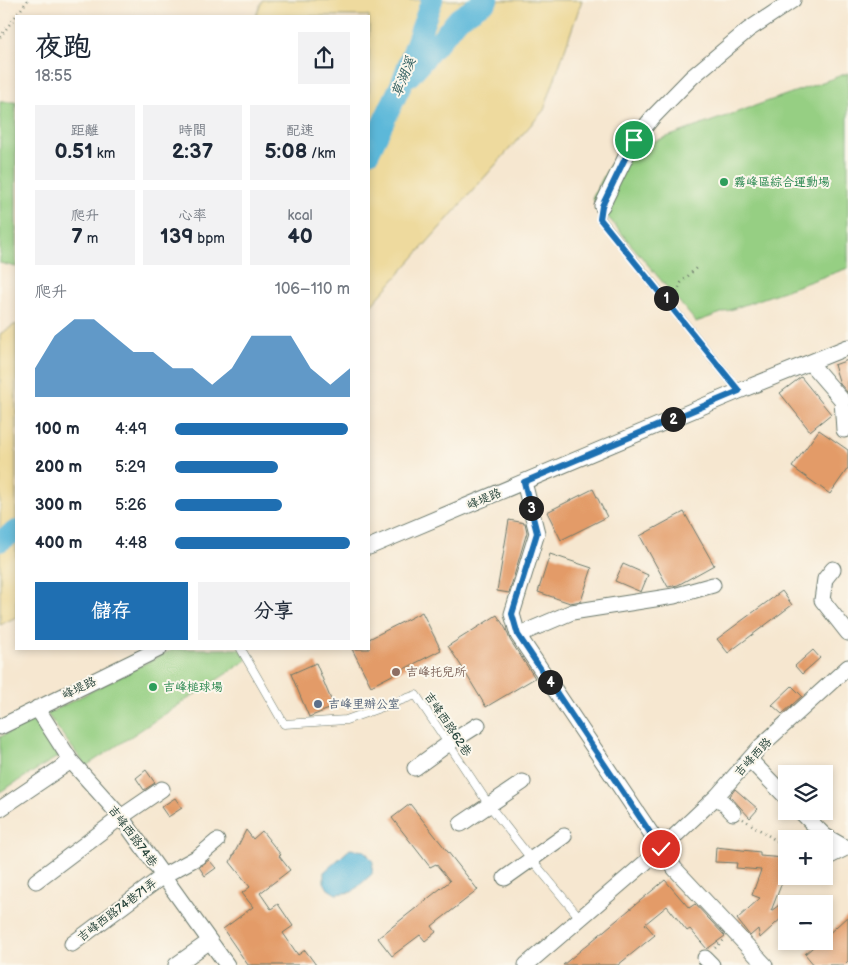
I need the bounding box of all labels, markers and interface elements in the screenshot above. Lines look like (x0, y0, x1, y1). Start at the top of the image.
text: 夜跑 (35, 31, 91, 64)
button: share (298, 32, 350, 84)
water label: 草湖溪 (388, 54, 420, 100)
text: 18:55 (35, 67, 72, 86)
pin (613, 119, 655, 161)
text: 距離 (71, 122, 99, 139)
text: 時間 (178, 122, 206, 139)
text: 配速 (286, 122, 314, 139)
icon: arrive (620, 126, 648, 154)
text: 0.51 (54, 139, 93, 164)
text: 2:37 (172, 139, 213, 164)
text: 5:08 (264, 139, 307, 164)
text: km (93, 145, 115, 162)
text: /km (307, 145, 336, 162)
place label: 霧峰區綜合運動場 (734, 175, 830, 190)
marker: 霧峰區綜合運動場 (718, 176, 730, 188)
text: 爬升 (71, 207, 99, 224)
text: 心率 (178, 207, 206, 224)
text: kcal (288, 207, 313, 224)
text: 7 (71, 224, 83, 249)
text: 139 (160, 224, 194, 249)
text: 40 (287, 224, 313, 249)
text: m (83, 230, 98, 247)
text: bpm (194, 230, 225, 247)
text: 106–110 m (275, 280, 350, 299)
text: 爬升 (35, 283, 67, 302)
pin: 1 (654, 286, 678, 310)
text: 1 (664, 290, 669, 307)
pin: 2 (660, 406, 686, 432)
text: 2 (669, 411, 678, 428)
text: 100 m (35, 420, 80, 439)
text: 4:49 (115, 420, 147, 439)
text: 200 m (35, 458, 82, 477)
text: 5:29 (115, 458, 146, 477)
street label: 峰堤路 (465, 486, 504, 513)
text: 300 m (35, 496, 82, 515)
text: 5:26 (115, 496, 147, 515)
pin: 3 (518, 496, 544, 520)
text: 3 (527, 500, 536, 517)
text: 400 m (35, 534, 82, 553)
text: 4:48 (115, 534, 147, 553)
button: 儲存 (35, 582, 188, 640)
button: 分享 (198, 582, 350, 640)
place label: 吉峰托兒所 (406, 665, 467, 680)
marker: 吉峰托兒所 (390, 666, 402, 678)
pin: 4 (538, 670, 562, 694)
street label: 峰堤路 (60, 674, 99, 703)
text: 4 (546, 674, 555, 691)
place label: 吉峰槌球場 (163, 680, 223, 695)
marker: 吉峰槌球場 (147, 681, 159, 693)
street label: 吉峰西路62巷 (421, 689, 475, 759)
place label: 吉峰里辦公室 (328, 697, 400, 712)
marker: 吉峰里辦公室 (312, 698, 324, 710)
street label: 吉峰西路 (732, 735, 775, 780)
map controls (778, 765, 833, 950)
button: layers (778, 765, 833, 820)
street label: 吉峰西路74巷 (105, 803, 161, 870)
pin (640, 828, 682, 870)
button: + (778, 830, 833, 885)
icon: check (647, 835, 675, 863)
street label: 吉峰西路74巷71弄 (75, 876, 160, 945)
button: − (778, 895, 833, 950)

